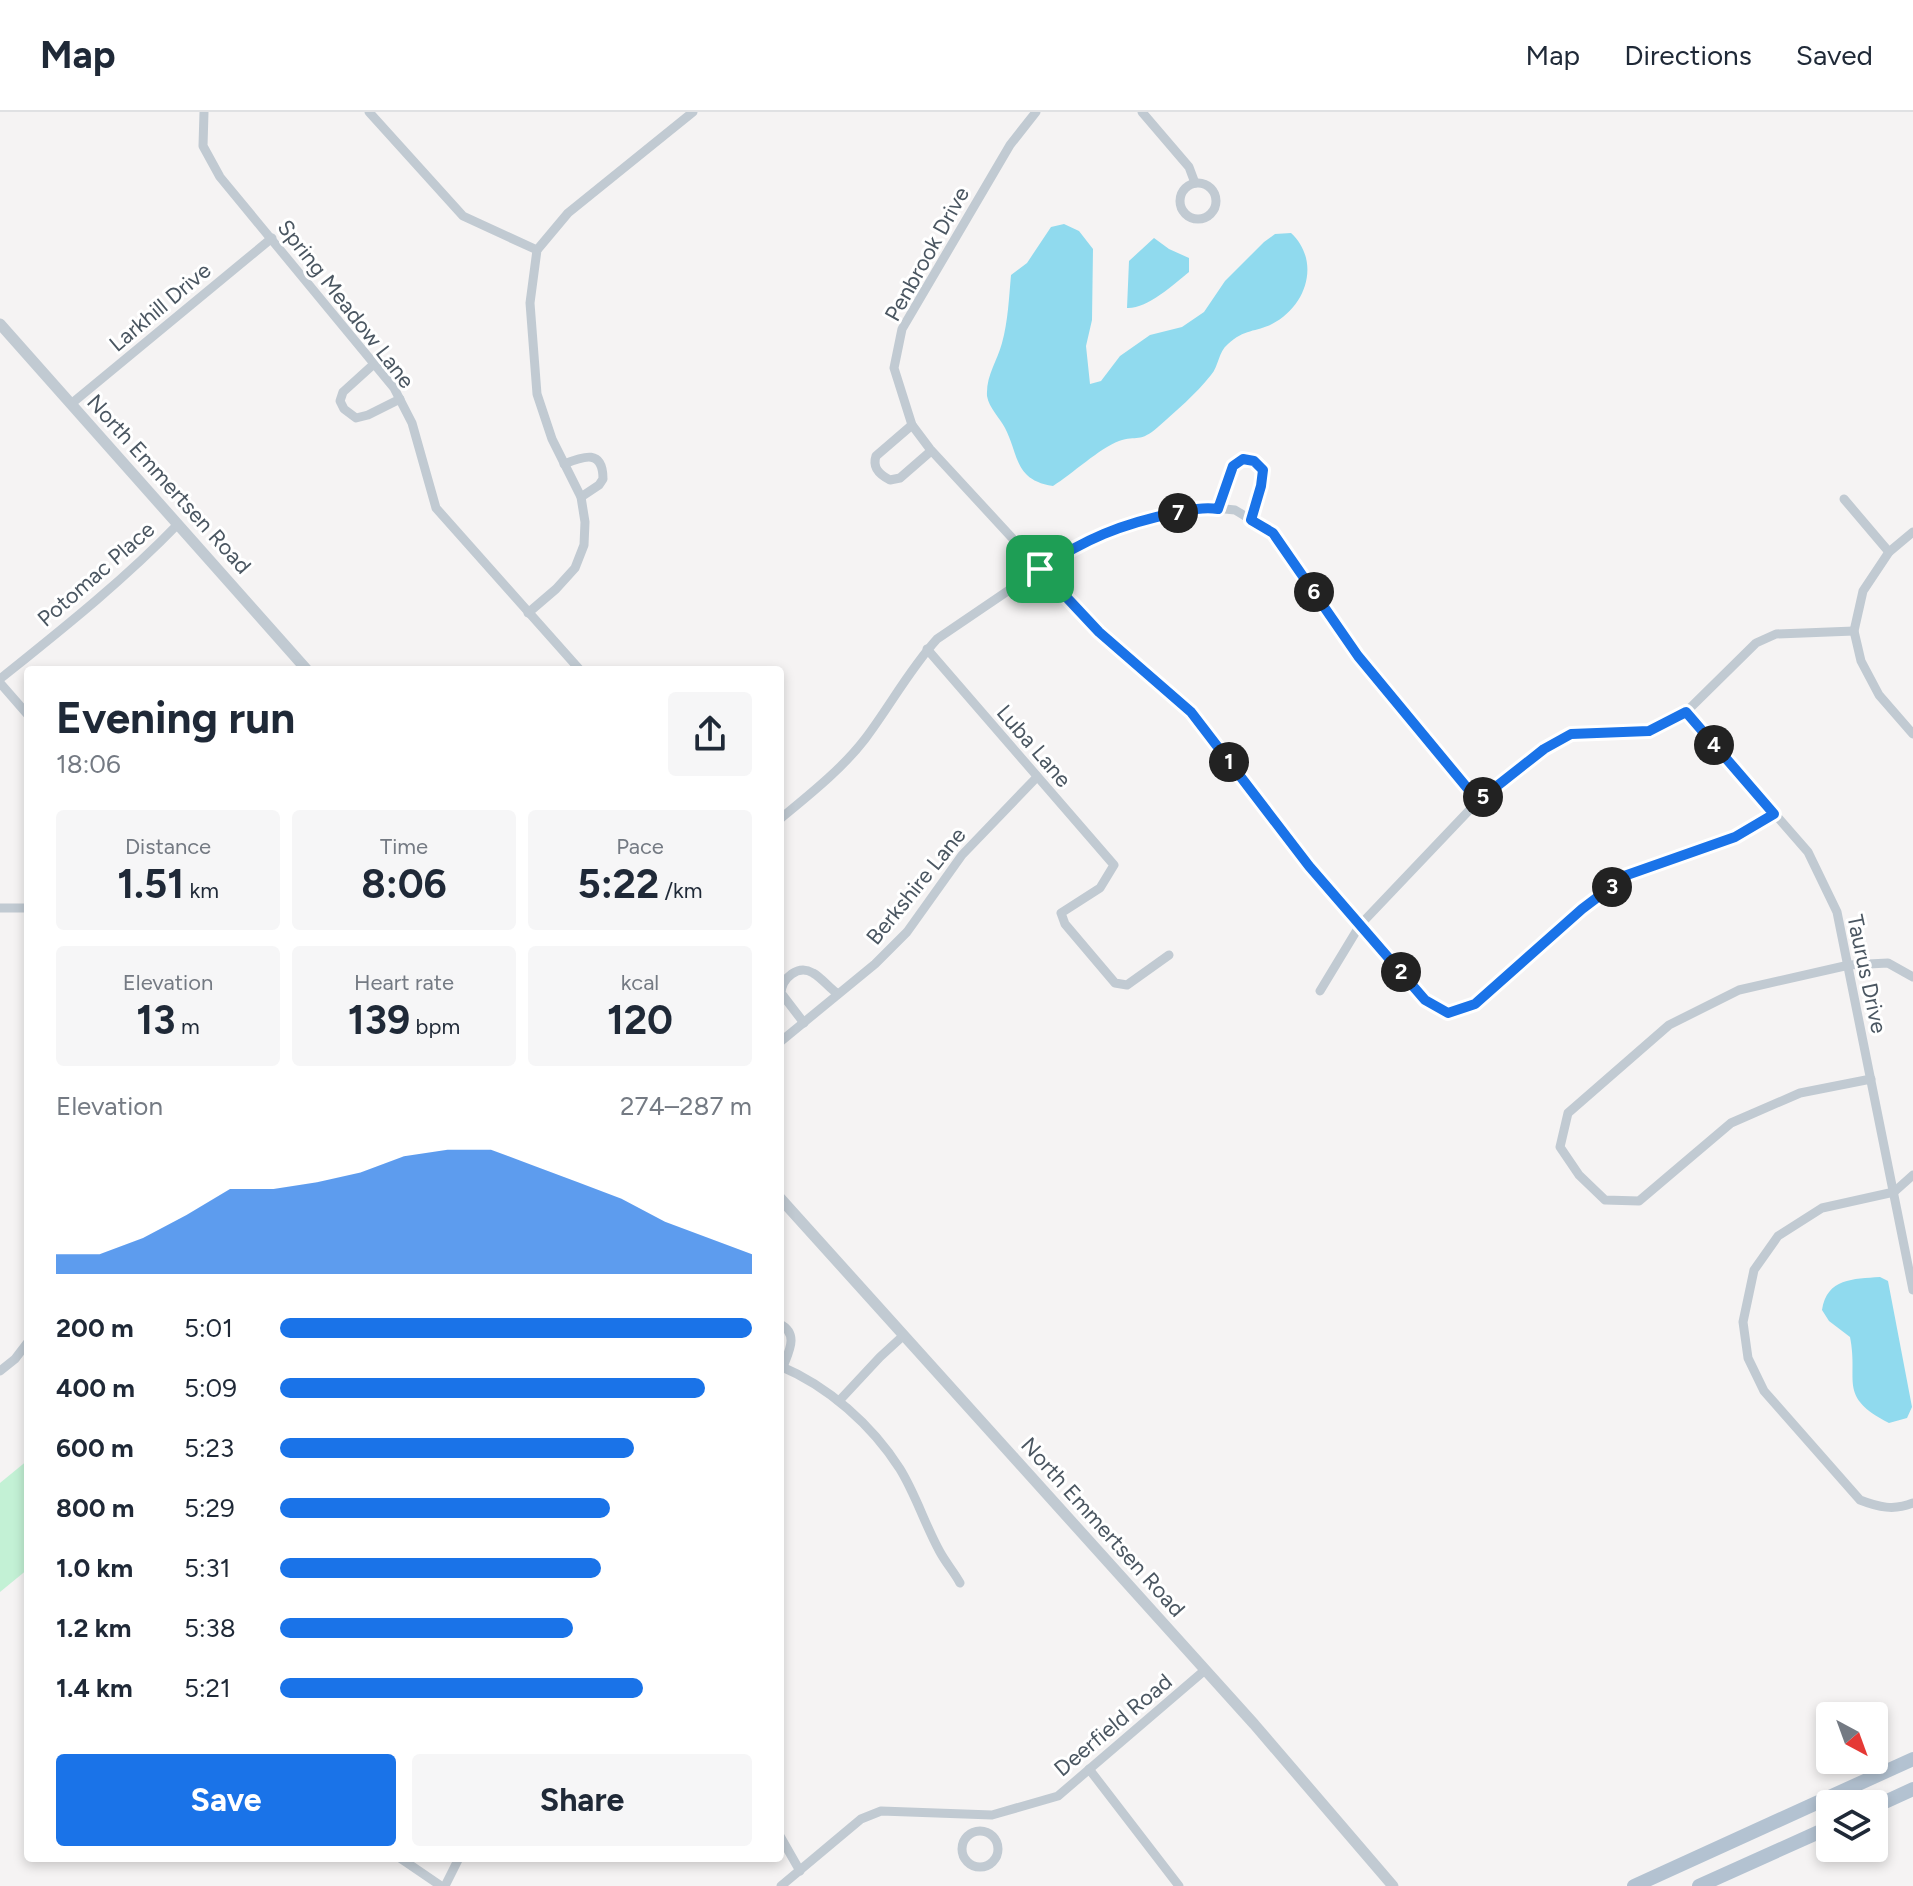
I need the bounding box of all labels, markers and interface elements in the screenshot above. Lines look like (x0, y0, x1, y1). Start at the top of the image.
text: Map (40, 32, 116, 78)
text: Map (1526, 38, 1580, 72)
text: Directions (1624, 38, 1752, 72)
text: Saved (1796, 38, 1873, 72)
street label: Penbrook Drive (879, 182, 975, 326)
street label: Spring Meadow Lane (272, 214, 420, 394)
street label: Larkhill Drive (104, 257, 216, 357)
street label: North Emmertsen Road (81, 389, 257, 579)
pin: 7 (1158, 493, 1198, 533)
text: 7 (1172, 499, 1184, 526)
street label: Potomac Place (32, 516, 160, 632)
pin (1006, 535, 1074, 603)
icon: arrive (1018, 547, 1062, 591)
pin: 6 (1294, 572, 1334, 612)
text: 6 (1308, 578, 1320, 605)
text: Evening run (56, 691, 295, 744)
button: share (668, 692, 752, 776)
street label: Luba Lane (991, 699, 1077, 793)
pin: 4 (1694, 725, 1734, 765)
text: 4 (1707, 731, 1721, 758)
pin: 1 (1209, 742, 1249, 782)
text: 18:06 (56, 748, 121, 780)
text: 1 (1224, 748, 1234, 775)
pin: 5 (1463, 777, 1503, 817)
text: 5 (1477, 783, 1489, 810)
street label: Berkshire Lane (861, 822, 971, 950)
text: Distance (125, 833, 211, 860)
text: Time (380, 833, 428, 860)
text: Pace (616, 833, 664, 860)
text: 1.51 (117, 860, 184, 908)
text: 8:06 (361, 860, 447, 908)
text: 5:22 (578, 860, 659, 908)
pin: 3 (1592, 867, 1632, 907)
text: 3 (1606, 873, 1618, 900)
text: km (184, 877, 219, 904)
text: /km (659, 877, 703, 904)
street label: Taurus Drive (1841, 912, 1893, 1036)
pin: 2 (1381, 952, 1421, 992)
text: 2 (1395, 958, 1407, 985)
text: Elevation (123, 969, 213, 996)
text: Heart rate (354, 969, 454, 996)
text: kcal (621, 969, 659, 996)
text: 13 (136, 996, 175, 1044)
text: 139 (348, 996, 410, 1044)
text: 120 (607, 996, 673, 1044)
text: m (175, 1013, 200, 1040)
text: bpm (410, 1013, 460, 1040)
text: Elevation (56, 1090, 163, 1122)
text: 274–287 m (620, 1090, 752, 1122)
text: 200 m (56, 1312, 134, 1344)
text: 5:01 (184, 1312, 233, 1344)
text: 400 m (56, 1372, 135, 1404)
text: 5:09 (184, 1372, 237, 1404)
text: 600 m (56, 1432, 134, 1464)
text: 5:23 (184, 1432, 234, 1464)
street label: North Emmertsen Road (1015, 1432, 1191, 1622)
text: 800 m (56, 1492, 134, 1524)
text: 5:29 (184, 1492, 235, 1524)
text: 1.0 km (56, 1552, 133, 1584)
text: 5:31 (184, 1552, 230, 1584)
text: 1.2 km (56, 1612, 131, 1644)
text: 5:38 (184, 1612, 236, 1644)
street label: Deerfield Road (1049, 1668, 1177, 1782)
text: 1.4 km (56, 1672, 133, 1704)
text: 5:21 (184, 1672, 231, 1704)
north arrow (1816, 1702, 1888, 1774)
map controls (1816, 1702, 1888, 1862)
button: Save (56, 1754, 396, 1846)
button: Share (412, 1754, 752, 1846)
button: layers (1816, 1790, 1888, 1862)

